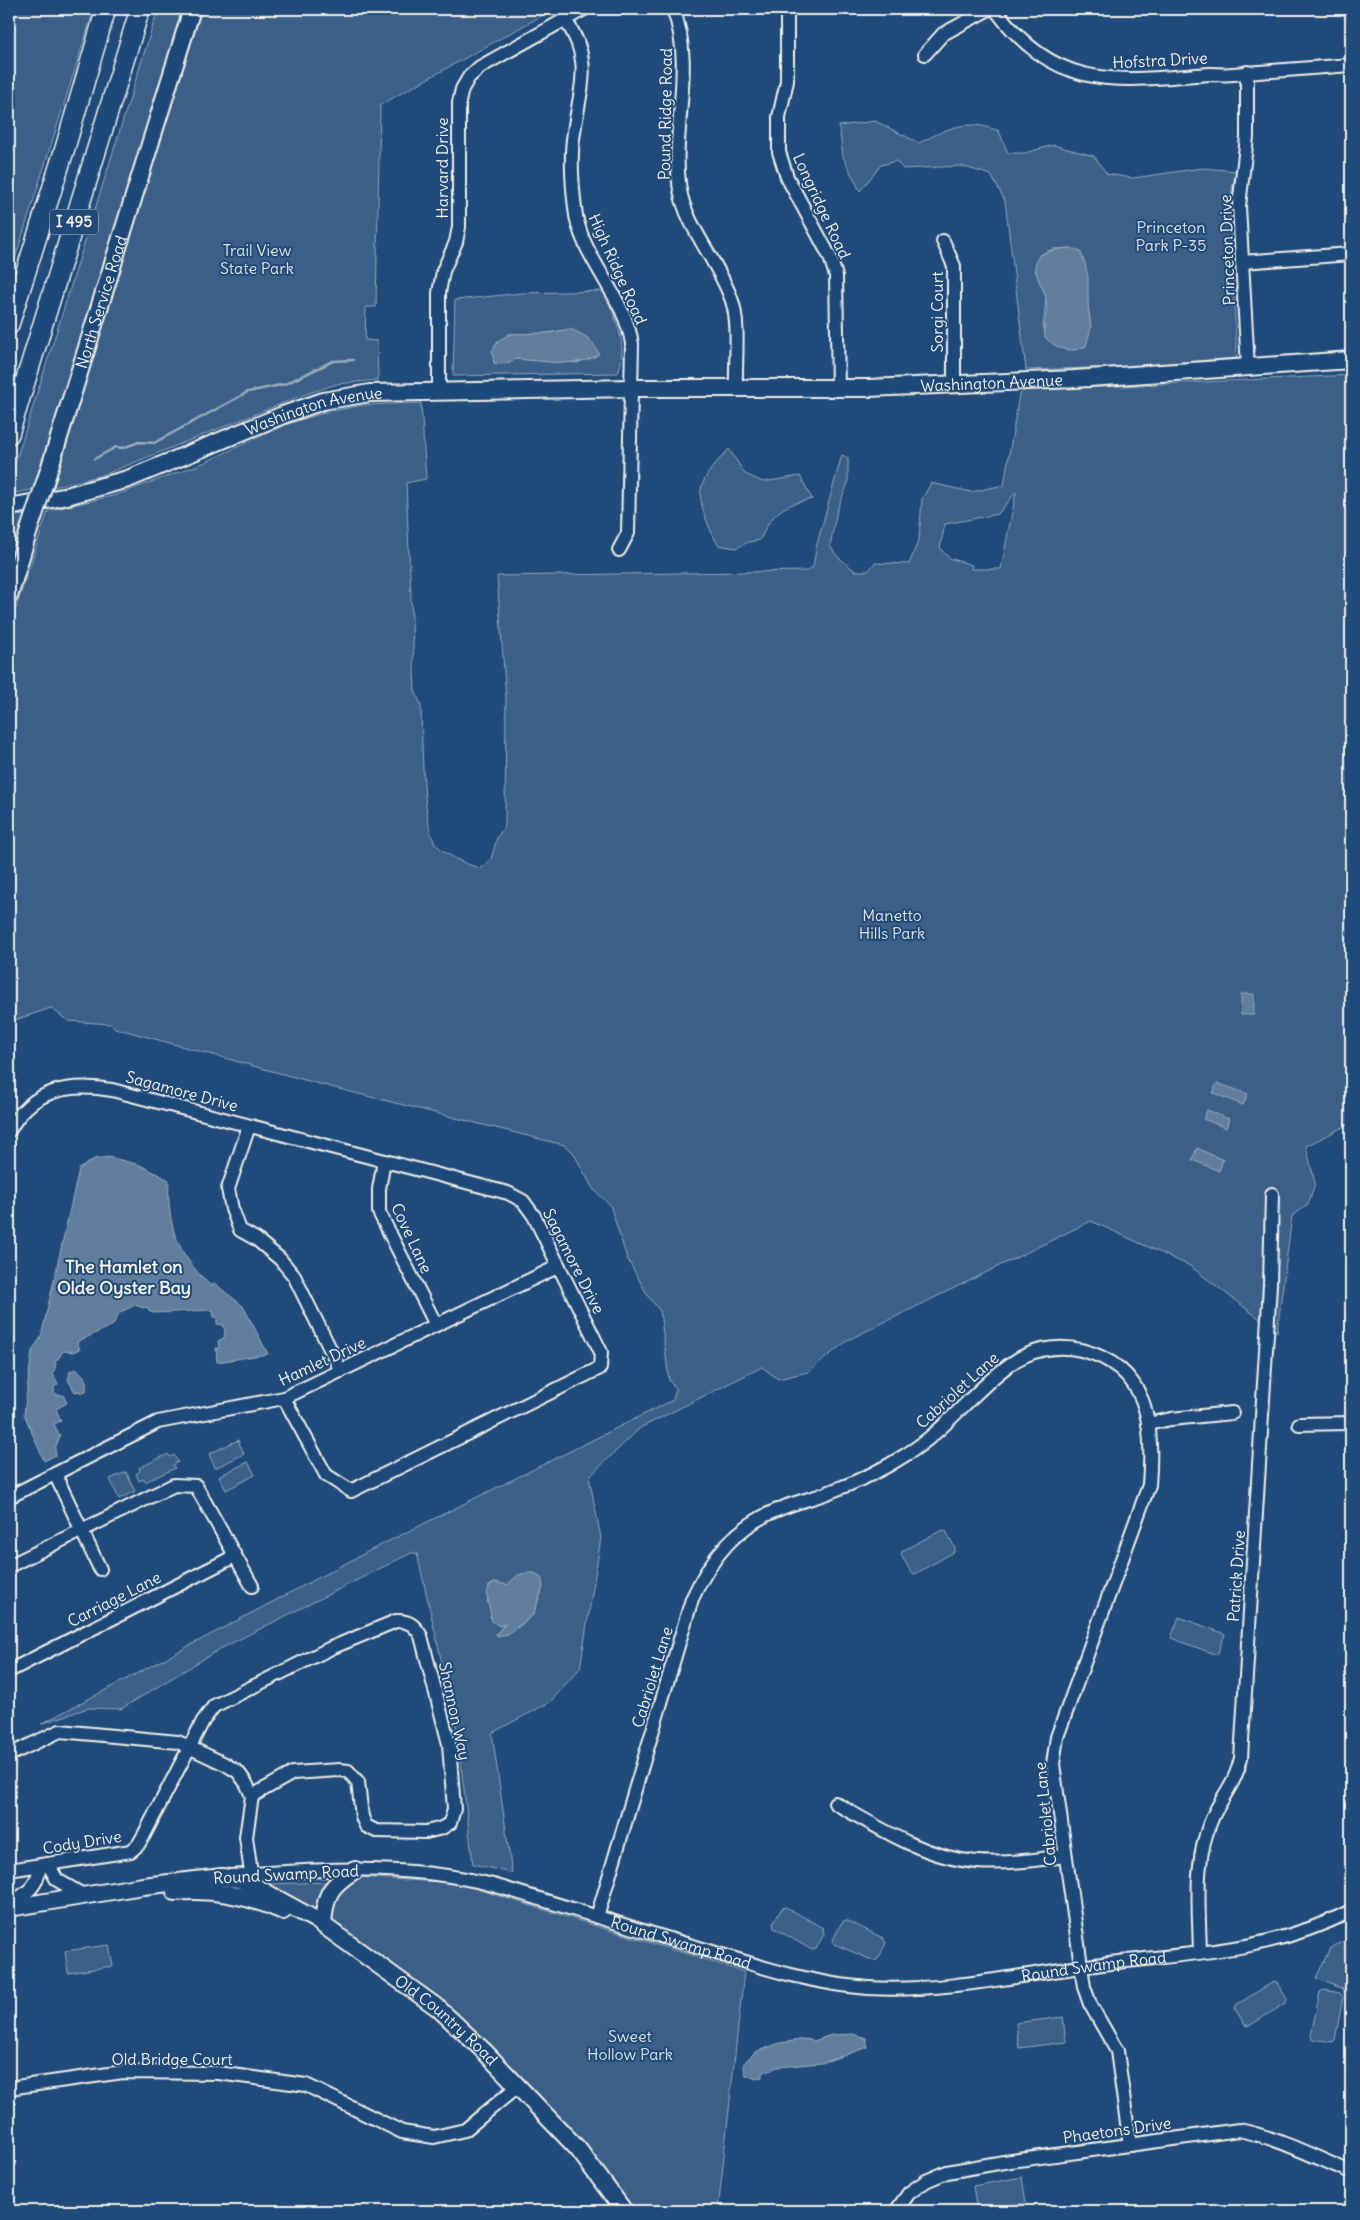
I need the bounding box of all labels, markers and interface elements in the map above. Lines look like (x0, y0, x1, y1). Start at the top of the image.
street label: Pound Ridge Road (654, 48, 676, 180)
street label: Hofstra Drive (1112, 48, 1208, 72)
street label: Harvard Drive (432, 117, 452, 219)
street label: Longridge Road (789, 150, 855, 262)
street label: Princeton Drive (1215, 194, 1239, 306)
road number: I 495 (50, 210, 98, 234)
street label: High Ridge Road (585, 211, 651, 327)
park label: Princeton Park P-35 (1136, 217, 1206, 255)
street label: North Service Road (71, 233, 131, 371)
park label: Trail View State Park (220, 240, 294, 278)
street label: Sorgi Court (927, 271, 947, 353)
street label: Washington Avenue (920, 369, 1063, 396)
street label: Washington Avenue (242, 383, 382, 440)
park label: Manetto Hills Park (859, 905, 925, 943)
street label: Sagamore Drive (124, 1066, 240, 1116)
street label: Cove Lane (387, 1200, 437, 1276)
street label: Sagamore Drive (539, 1205, 609, 1317)
district label: The Hamlet on Olde Oyster Bay (57, 1255, 191, 1299)
street label: Hamlet Drive (275, 1332, 369, 1390)
street label: Cabriolet Lane (911, 1348, 1003, 1432)
street label: Patrick Drive (1223, 1530, 1249, 1622)
street label: Carriage Lane (64, 1567, 164, 1631)
street label: Cabriolet Lane (627, 1624, 677, 1730)
street label: Shannon Way (435, 1660, 475, 1762)
street label: Cabriolet Lane (1030, 1761, 1060, 1867)
street label: Cody Drive (41, 1826, 123, 1858)
street label: Round Swamp Road (213, 1860, 359, 1888)
street label: Round Swamp Road (608, 1912, 754, 1973)
street label: Round Swamp Road (1020, 1947, 1167, 1986)
street label: Old Country Road (391, 1970, 502, 2069)
park label: Sweet Hollow Park (587, 2026, 673, 2064)
street label: Old Bridge Court (111, 2049, 233, 2069)
street label: Phaetons Drive (1062, 2113, 1172, 2147)

